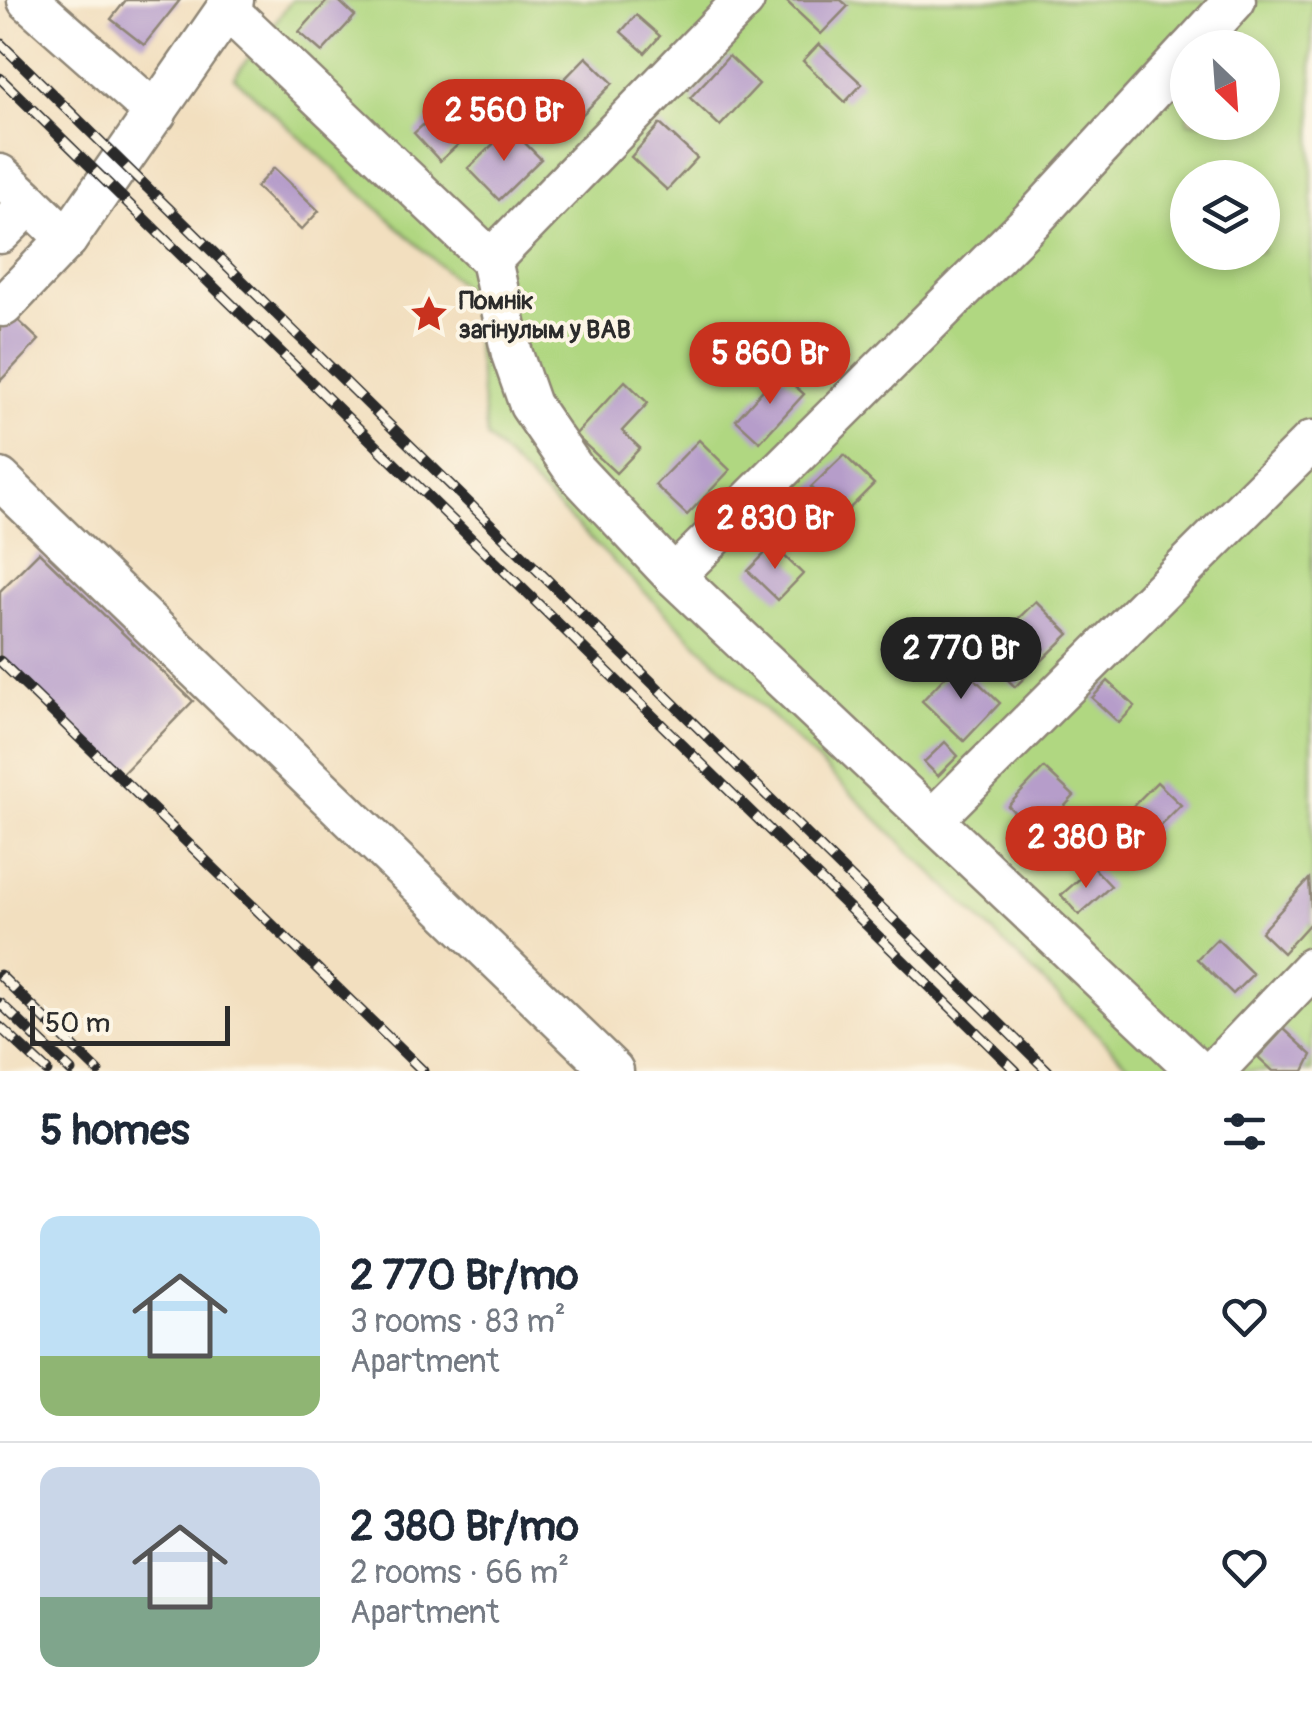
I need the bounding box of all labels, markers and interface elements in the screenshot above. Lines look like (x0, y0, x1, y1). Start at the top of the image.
north arrow (1170, 30, 1280, 140)
map controls (1170, 30, 1280, 270)
pin: 2 560 Br (401, 79, 607, 164)
text: 2 560 Br (444, 91, 564, 131)
button: layers (1170, 160, 1280, 270)
place label: Помнік загінулым у ВАВ (459, 286, 631, 346)
place icon: Помнік загінулым у ВАВ (408, 293, 450, 335)
pin: 5 860 Br (667, 322, 873, 407)
text: 5 860 Br (711, 334, 829, 374)
pin: 2 830 Br (672, 487, 878, 572)
text: 2 830 Br (716, 499, 834, 539)
pin: 2 770 Br (858, 617, 1064, 702)
text: 2 770 Br (902, 629, 1020, 669)
pin: 2 380 Br (983, 806, 1189, 891)
text: 2 380 Br (1027, 818, 1145, 858)
scale bar (30, 1001, 230, 1046)
text: 50 m (45, 1006, 110, 1041)
icon: filters (1217, 1104, 1272, 1159)
text: 5 homes (40, 1105, 190, 1157)
text: 2 770 Br/mo (350, 1250, 579, 1302)
icon: home (120, 1256, 240, 1376)
icon: heart (1217, 1289, 1272, 1344)
text: 3 rooms · 83 m² (350, 1302, 566, 1342)
text: Apartment (350, 1342, 499, 1382)
text: 2 380 Br/mo (350, 1501, 579, 1553)
icon: home (120, 1507, 240, 1627)
icon: heart (1217, 1540, 1272, 1595)
text: 2 rooms · 66 m² (350, 1553, 569, 1593)
text: Apartment (350, 1593, 499, 1633)

